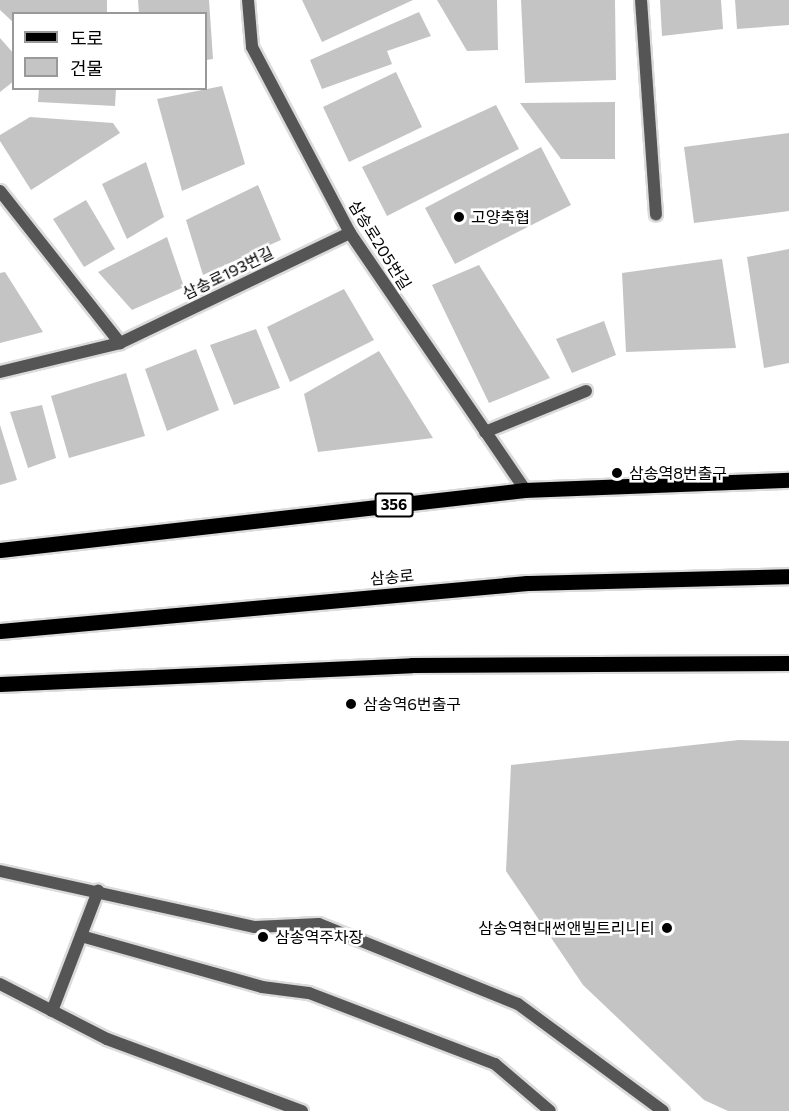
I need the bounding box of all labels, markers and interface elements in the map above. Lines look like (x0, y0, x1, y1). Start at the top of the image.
legend (12, 12, 207, 90)
text: 도로 (70, 27, 103, 49)
text: 건물 (70, 57, 103, 79)
street label: 삼송로205번길 (345, 197, 415, 293)
place label: 고양축협 (471, 207, 530, 227)
marker: 고양축협 (452, 210, 466, 224)
street label: 삼송로193번길 (179, 243, 277, 303)
place label: 삼송역8번출구 (629, 463, 727, 483)
marker: 삼송역8번출구 (610, 466, 624, 480)
road number: 356 (374, 493, 414, 517)
street label: 삼송로 (369, 566, 415, 588)
place label: 삼송역6번출구 (363, 694, 461, 714)
marker: 삼송역6번출구 (344, 697, 358, 711)
place label: 삼송역현대썬앤빌트리니티 (478, 918, 655, 938)
marker: 삼송역현대썬앤빌트리니티 (660, 921, 674, 935)
place label: 삼송역주차장 (275, 927, 363, 947)
marker: 삼송역주차장 (256, 930, 270, 944)

